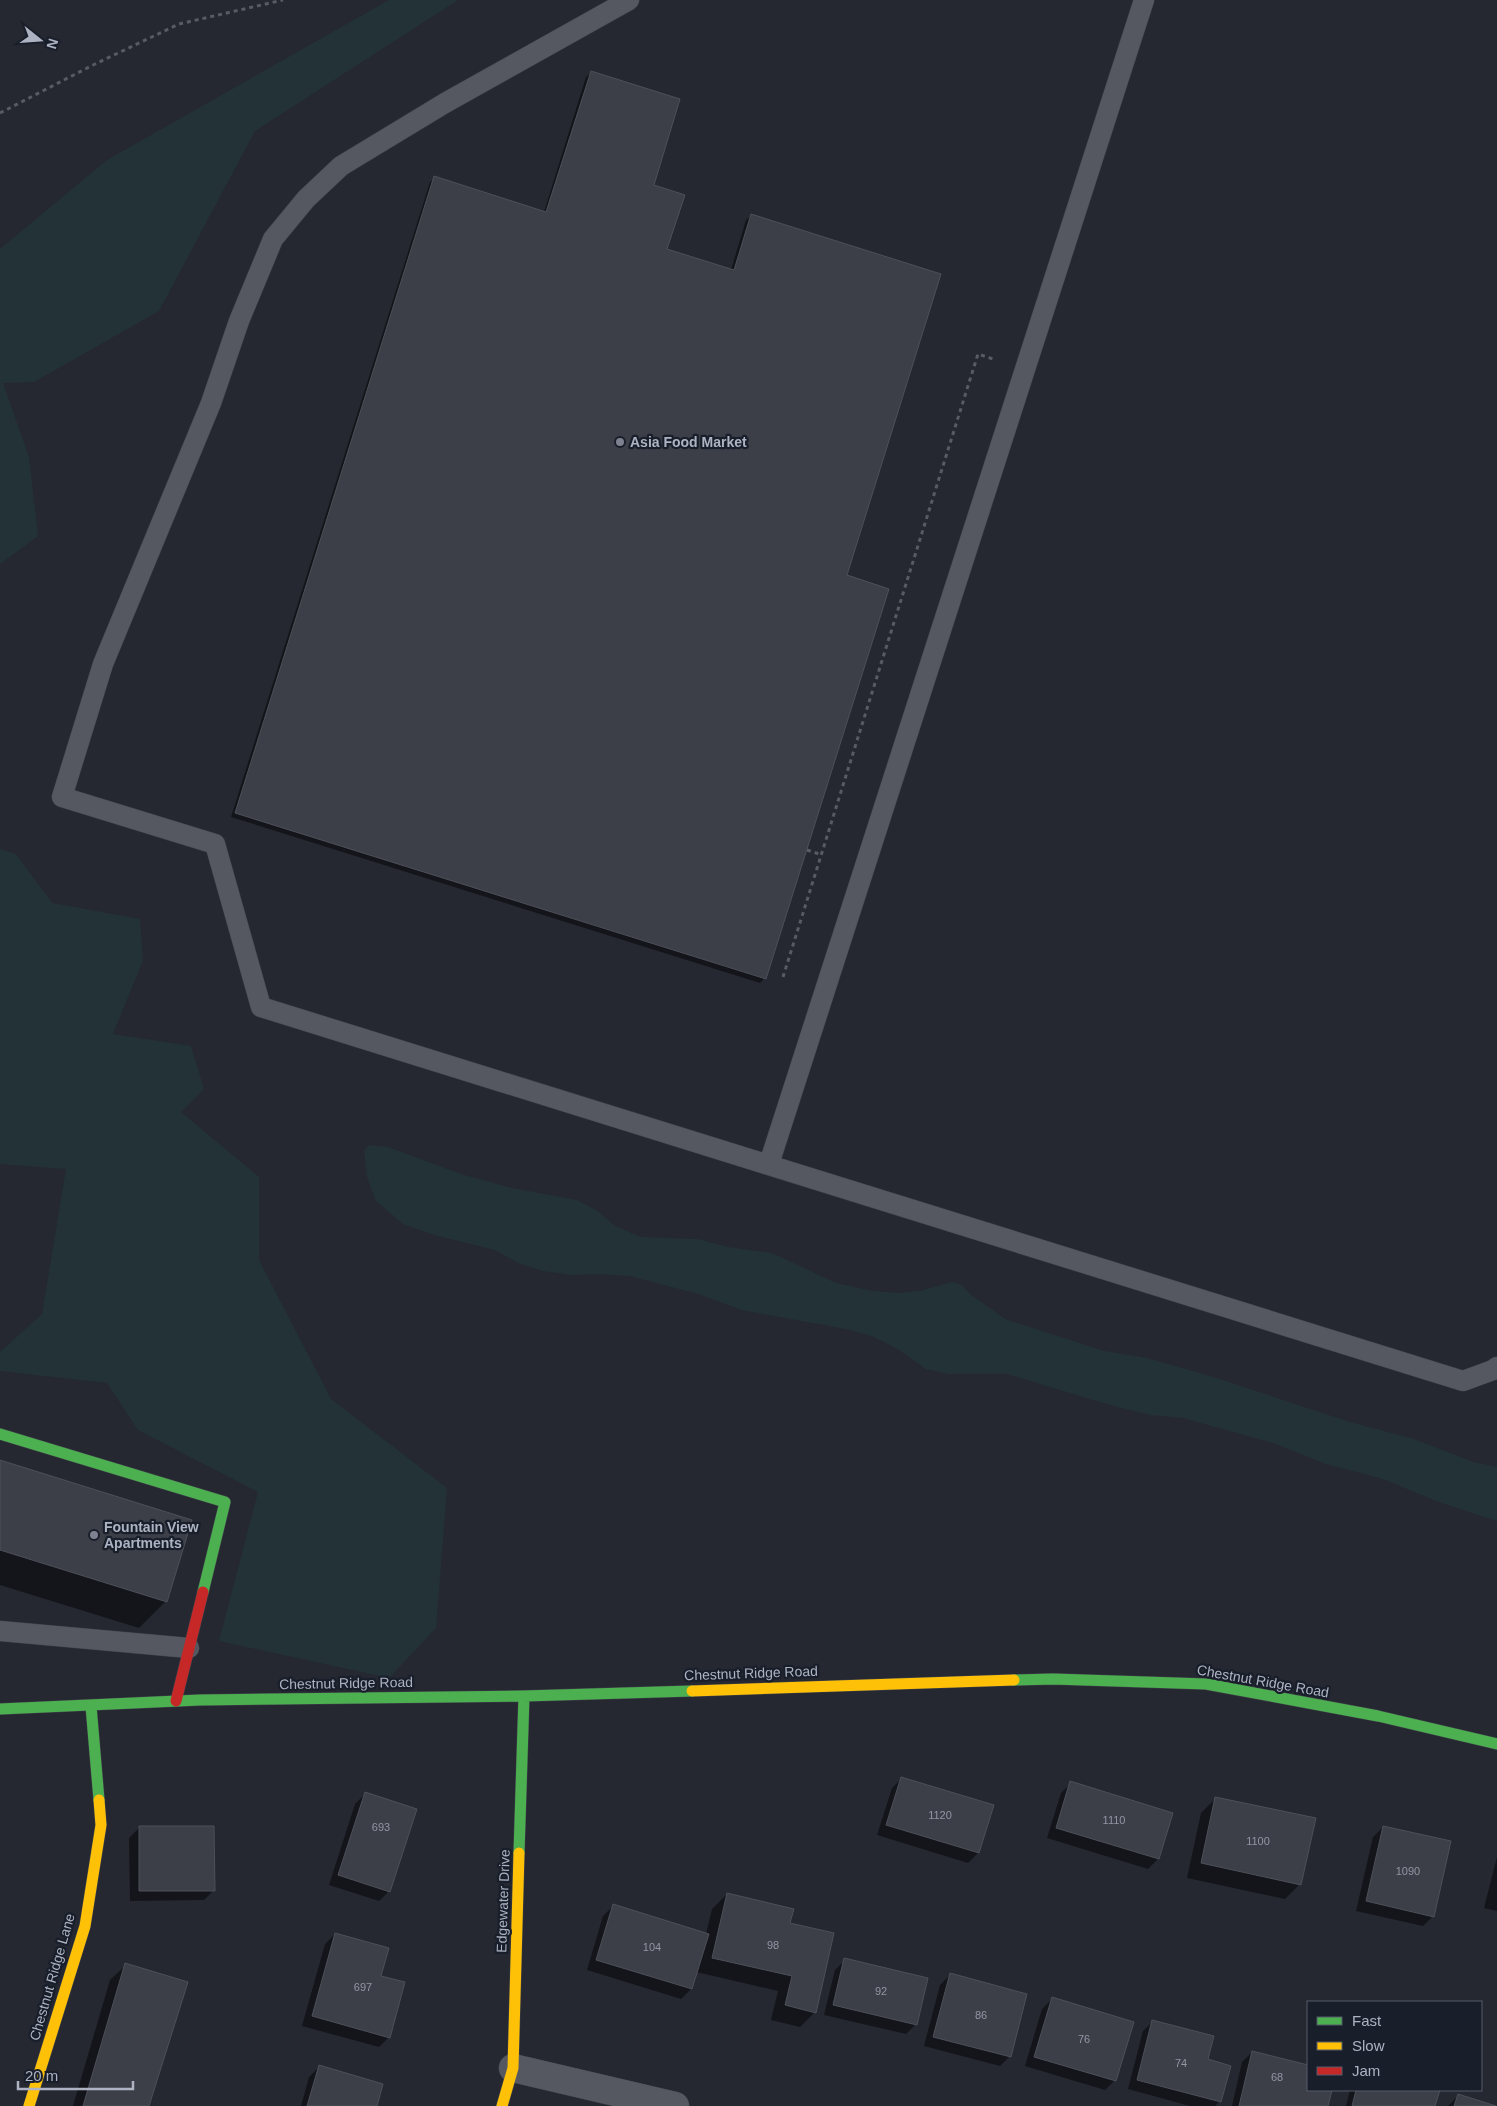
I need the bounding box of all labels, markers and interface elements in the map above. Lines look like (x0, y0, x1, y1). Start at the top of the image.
north arrow (15, 15, 65, 65)
text: N (43, 37, 62, 51)
place label: Asia Food Market (630, 434, 747, 450)
marker: Asia Food Market (614, 436, 626, 448)
place label: Fountain View Apartments (104, 1519, 199, 1551)
marker: Fountain View Apartments (88, 1529, 100, 1541)
street label: Chestnut Ridge Road (1196, 1661, 1330, 1701)
street label: Chestnut Ridge Road (684, 1663, 818, 1683)
street label: Chestnut Ridge Road (279, 1674, 413, 1692)
house number: 1120 (928, 1809, 952, 1821)
house number: 1110 (1103, 1814, 1125, 1826)
house number: 693 (372, 1821, 390, 1833)
house number: 1100 (1246, 1835, 1270, 1847)
street label: Edgewater Drive (493, 1849, 513, 1953)
house number: 1090 (1396, 1865, 1420, 1877)
street label: Chestnut Ridge Lane (26, 1911, 78, 2042)
house number: 98 (767, 1939, 779, 1951)
house number: 104 (643, 1941, 661, 1953)
house number: 697 (354, 1981, 372, 1993)
house number: 92 (875, 1985, 887, 1997)
legend (1307, 2001, 1482, 2091)
house number: 86 (975, 2009, 987, 2021)
text: Fast (1352, 2012, 1382, 2029)
house number: 76 (1078, 2033, 1090, 2045)
text: Slow (1352, 2037, 1385, 2054)
house number: 74 (1175, 2057, 1187, 2069)
scale bar (18, 2058, 132, 2090)
text: Jam (1352, 2062, 1380, 2079)
text: 20 m (25, 2067, 58, 2084)
house number: 68 (1271, 2071, 1283, 2083)

